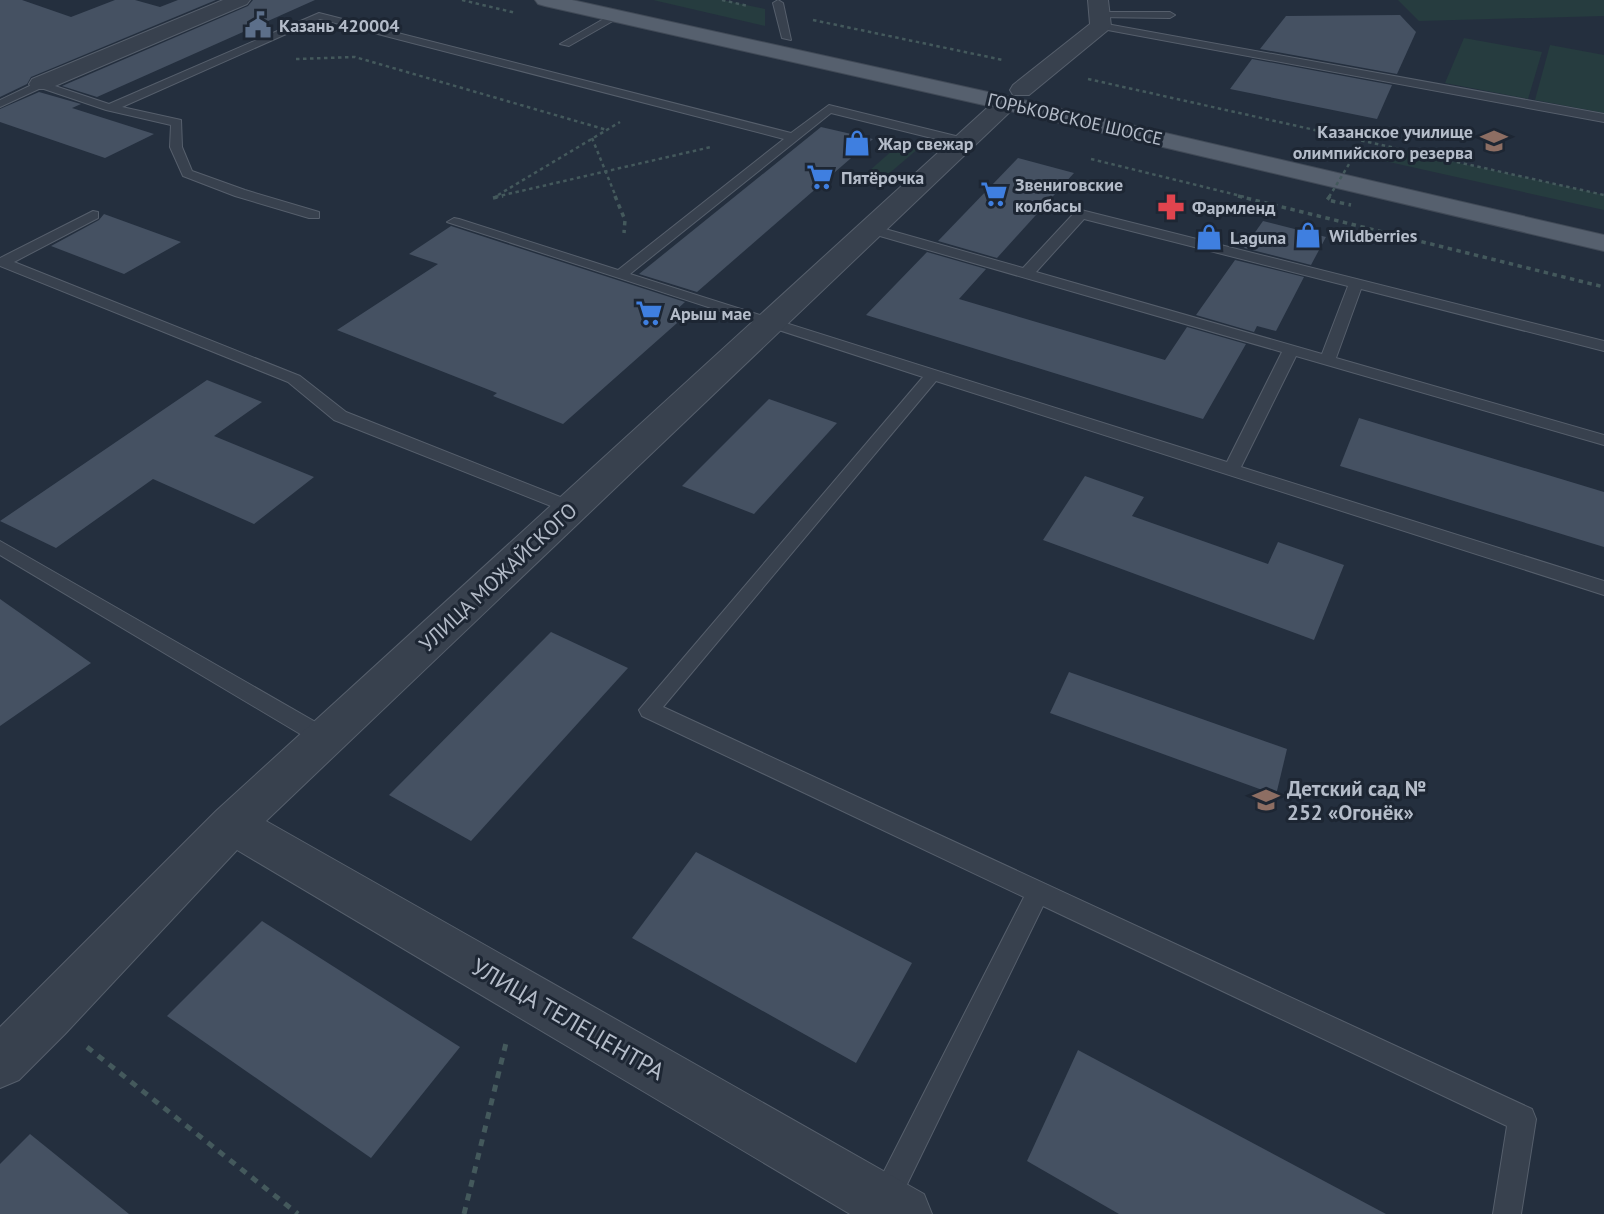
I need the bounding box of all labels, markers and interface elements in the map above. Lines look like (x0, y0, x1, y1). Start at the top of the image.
public building icon: Казань 420004 (243, 10, 273, 40)
place label: Казань 420004 (279, 14, 400, 37)
street label: ГОРЬКОВСКОЕ ШОССЕ (985, 88, 1165, 150)
place label: Казанское училище олимпийского резерва (1293, 120, 1473, 164)
school or university icon: Казанское училище олимпийского резерва (1479, 126, 1509, 156)
shop icon: Жар свежар (842, 128, 872, 158)
place label: Жар свежар (877, 132, 974, 155)
supermarket icon: Пятёрочка (805, 162, 835, 192)
place label: Пятёрочка (841, 166, 924, 189)
place label: Звениговские колбасы (1015, 173, 1123, 217)
supermarket icon: Звениговские колбасы (979, 179, 1009, 209)
pharmacy icon: Фармленд (1156, 192, 1186, 222)
place label: Фармленд (1192, 196, 1275, 219)
shop icon: Wildberries (1293, 220, 1323, 250)
shop icon: Laguna (1194, 222, 1224, 252)
place label: Wildberries (1329, 224, 1418, 247)
place label: Laguna (1230, 226, 1286, 249)
supermarket icon: Арыш мае (634, 298, 664, 328)
place label: Арыш мае (670, 302, 751, 325)
street label: УЛИЦА МОЖАЙСКОГО (414, 497, 582, 657)
place label: Детский сад № 252 «Огонёк» (1287, 775, 1426, 826)
school or university icon: Детский сад № 252 «Огонёк» (1251, 785, 1281, 815)
street label: УЛИЦА ТЕЛЕЦЕНТРА (466, 951, 670, 1087)

